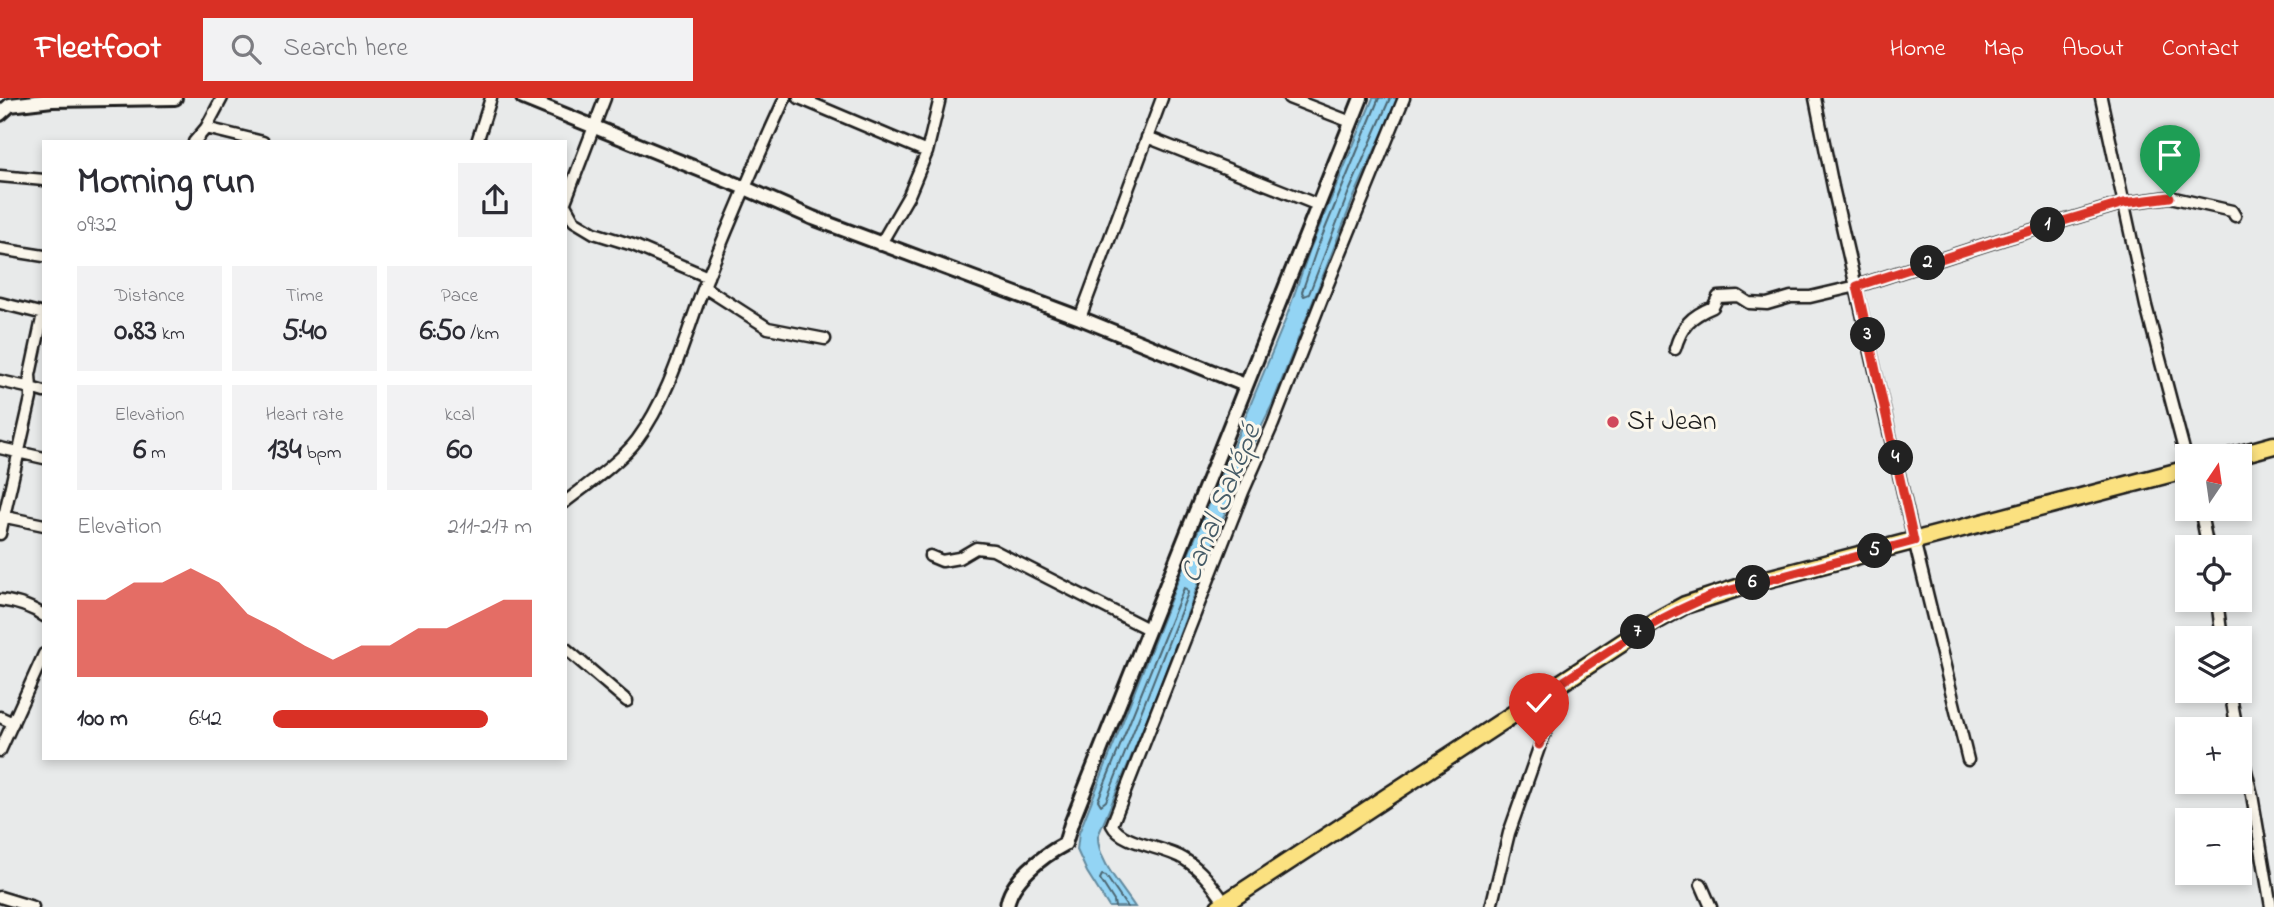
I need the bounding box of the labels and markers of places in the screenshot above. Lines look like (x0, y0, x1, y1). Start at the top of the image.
pin (2140, 125, 2200, 197)
pin: 1 (2030, 208, 2066, 242)
pin: 2 (1910, 246, 1946, 280)
pin: 3 (1850, 317, 1885, 352)
place label: St Jean (1627, 402, 1717, 443)
marker: St Jean (1605, 414, 1621, 430)
pin: 4 (1878, 440, 1913, 476)
pin: 5 (1857, 533, 1892, 568)
pin: 6 (1736, 566, 1770, 601)
pin: 7 (1620, 614, 1656, 650)
pin (1509, 673, 1569, 745)

